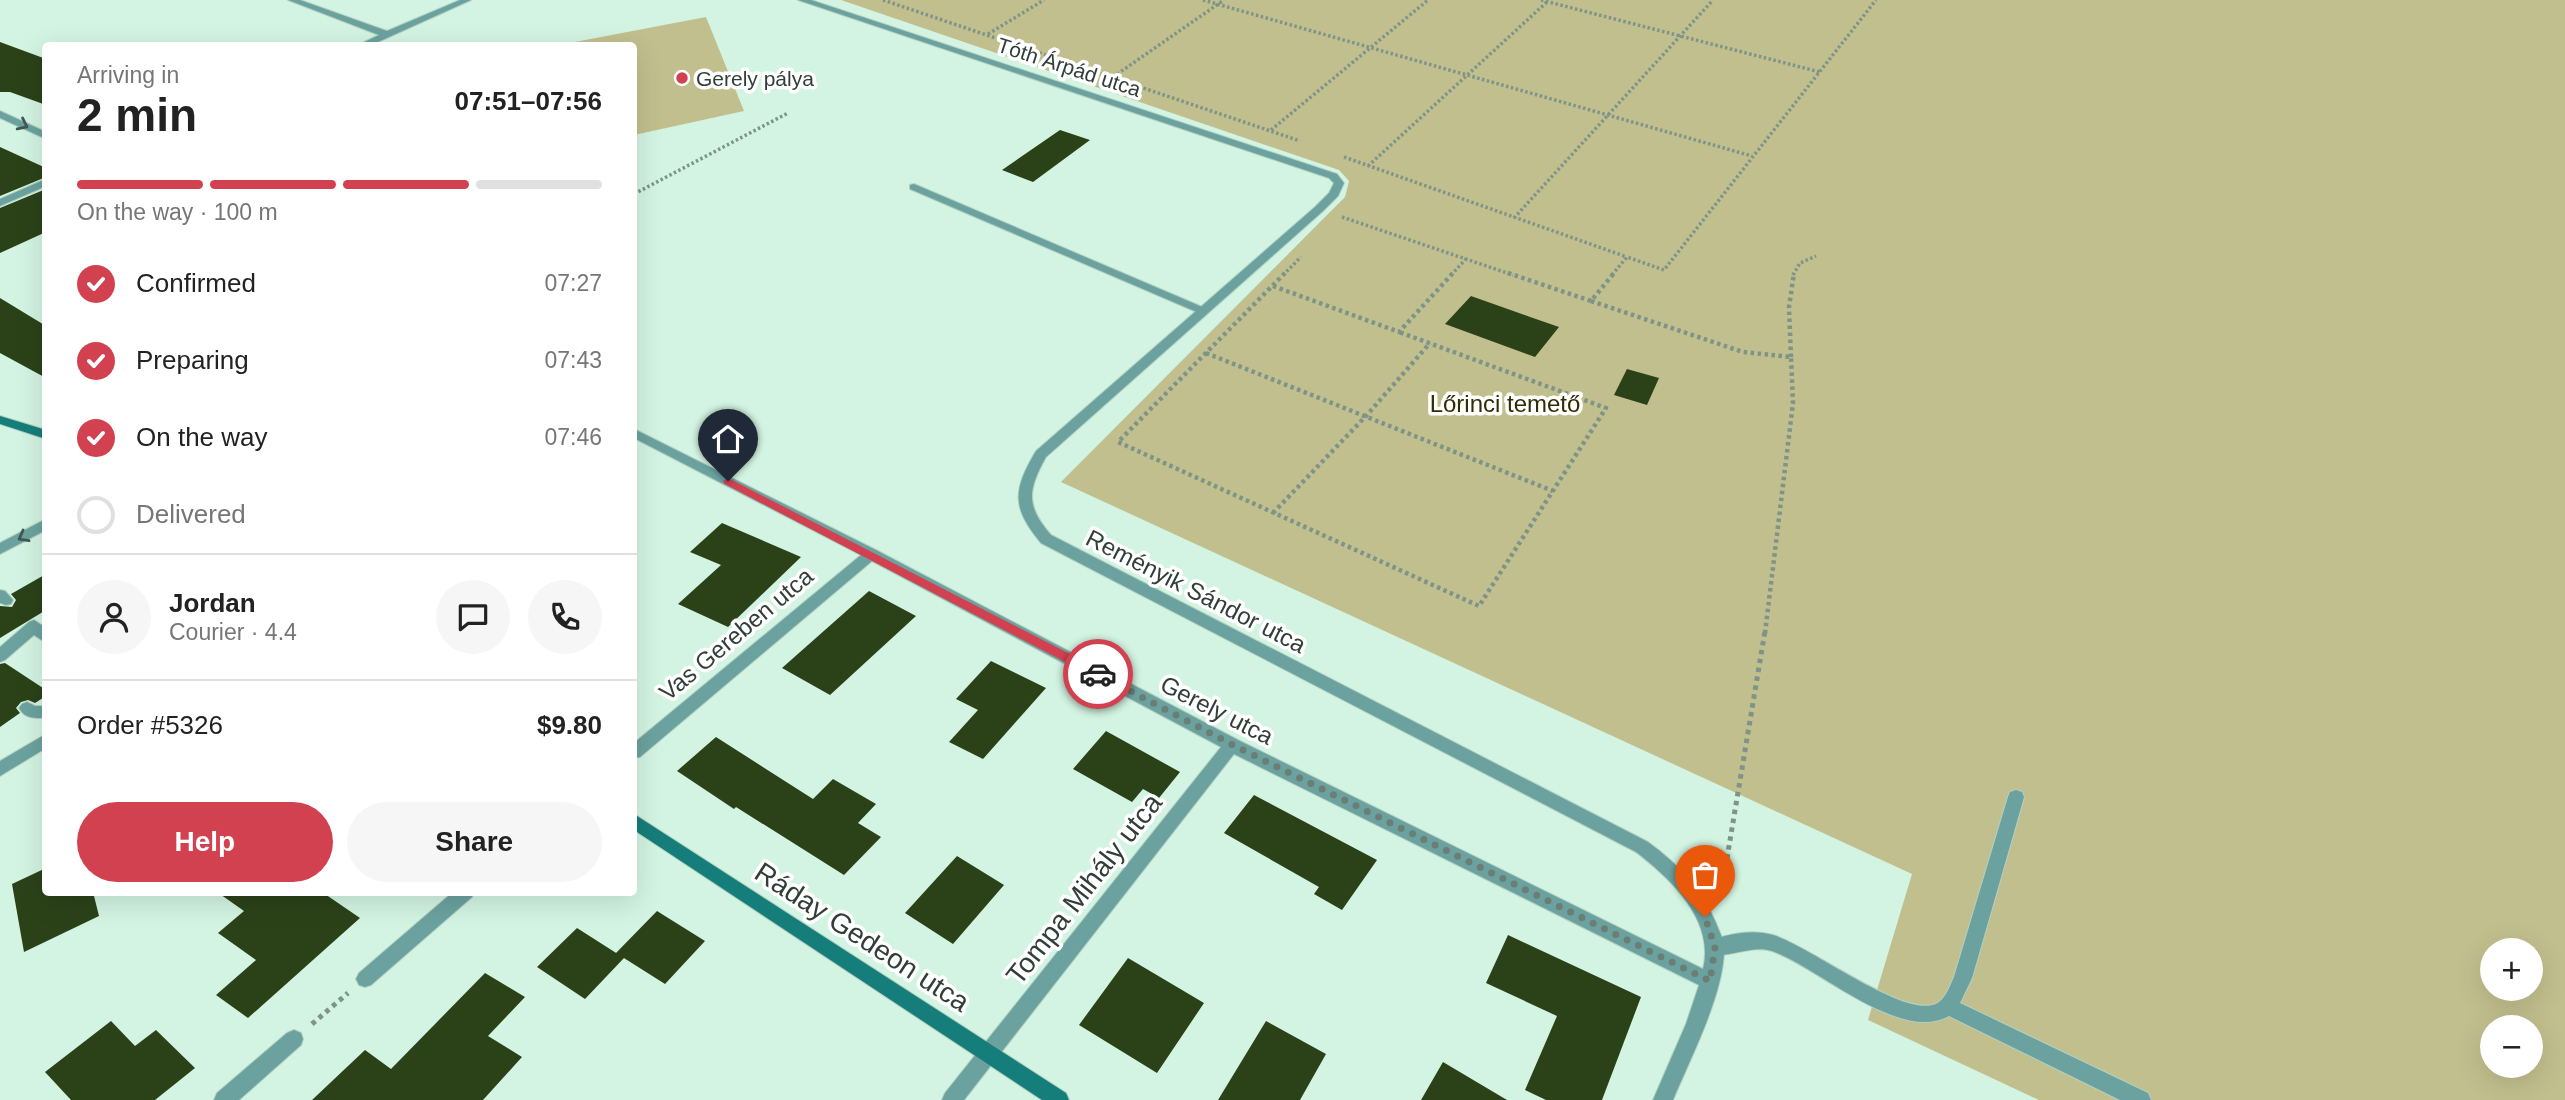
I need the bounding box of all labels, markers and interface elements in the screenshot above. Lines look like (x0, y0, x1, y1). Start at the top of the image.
street label: Tóth Árpád utca (994, 33, 1144, 101)
text: Arriving in (77, 62, 179, 88)
place label: Gerely pálya (696, 67, 814, 90)
marker: Gerely pálya (674, 70, 690, 86)
text: 07:51–07:56 (455, 86, 602, 116)
text: 2 min (77, 89, 197, 141)
one-way arrow (16, 117, 28, 131)
text: On the way · 100 m (77, 199, 278, 225)
icon: check (77, 265, 115, 303)
text: Confirmed (136, 268, 256, 298)
text: 07:27 (544, 270, 602, 296)
icon: check (77, 342, 115, 380)
text: Preparing (136, 345, 249, 375)
text: 07:43 (544, 347, 602, 373)
park label: Lőrinci temető (1430, 390, 1580, 417)
pin (698, 409, 758, 481)
icon: check (77, 419, 115, 457)
icon: home (709, 420, 747, 458)
text: On the way (136, 422, 268, 452)
text: 07:46 (544, 424, 602, 450)
text: Delivered (136, 499, 246, 529)
street label: Reményik Sándor utca (1082, 524, 1311, 658)
one-way arrow (17, 529, 30, 542)
street label: Vas Gereben utca (654, 562, 819, 706)
button: person (77, 580, 151, 654)
button: chat (436, 580, 510, 654)
button: phone (528, 580, 602, 654)
text: Jordan (169, 588, 256, 618)
text: Courier · 4.4 (169, 619, 297, 645)
courier (1063, 639, 1133, 709)
icon: car (1079, 655, 1117, 693)
street label: Gerely utca (1156, 670, 1278, 750)
text: Order #5326 (77, 710, 223, 740)
text: $9.80 (537, 710, 602, 740)
street label: Tompa Mihály utca (1000, 787, 1168, 991)
button: Help (77, 802, 333, 882)
button: Share (347, 802, 602, 882)
pin (1675, 845, 1735, 917)
street label: Ráday Gedeon utca (749, 856, 975, 1018)
icon: bag (1686, 856, 1724, 894)
map controls (2480, 938, 2543, 1078)
button: + (2480, 938, 2543, 1001)
button: − (2480, 1015, 2543, 1078)

